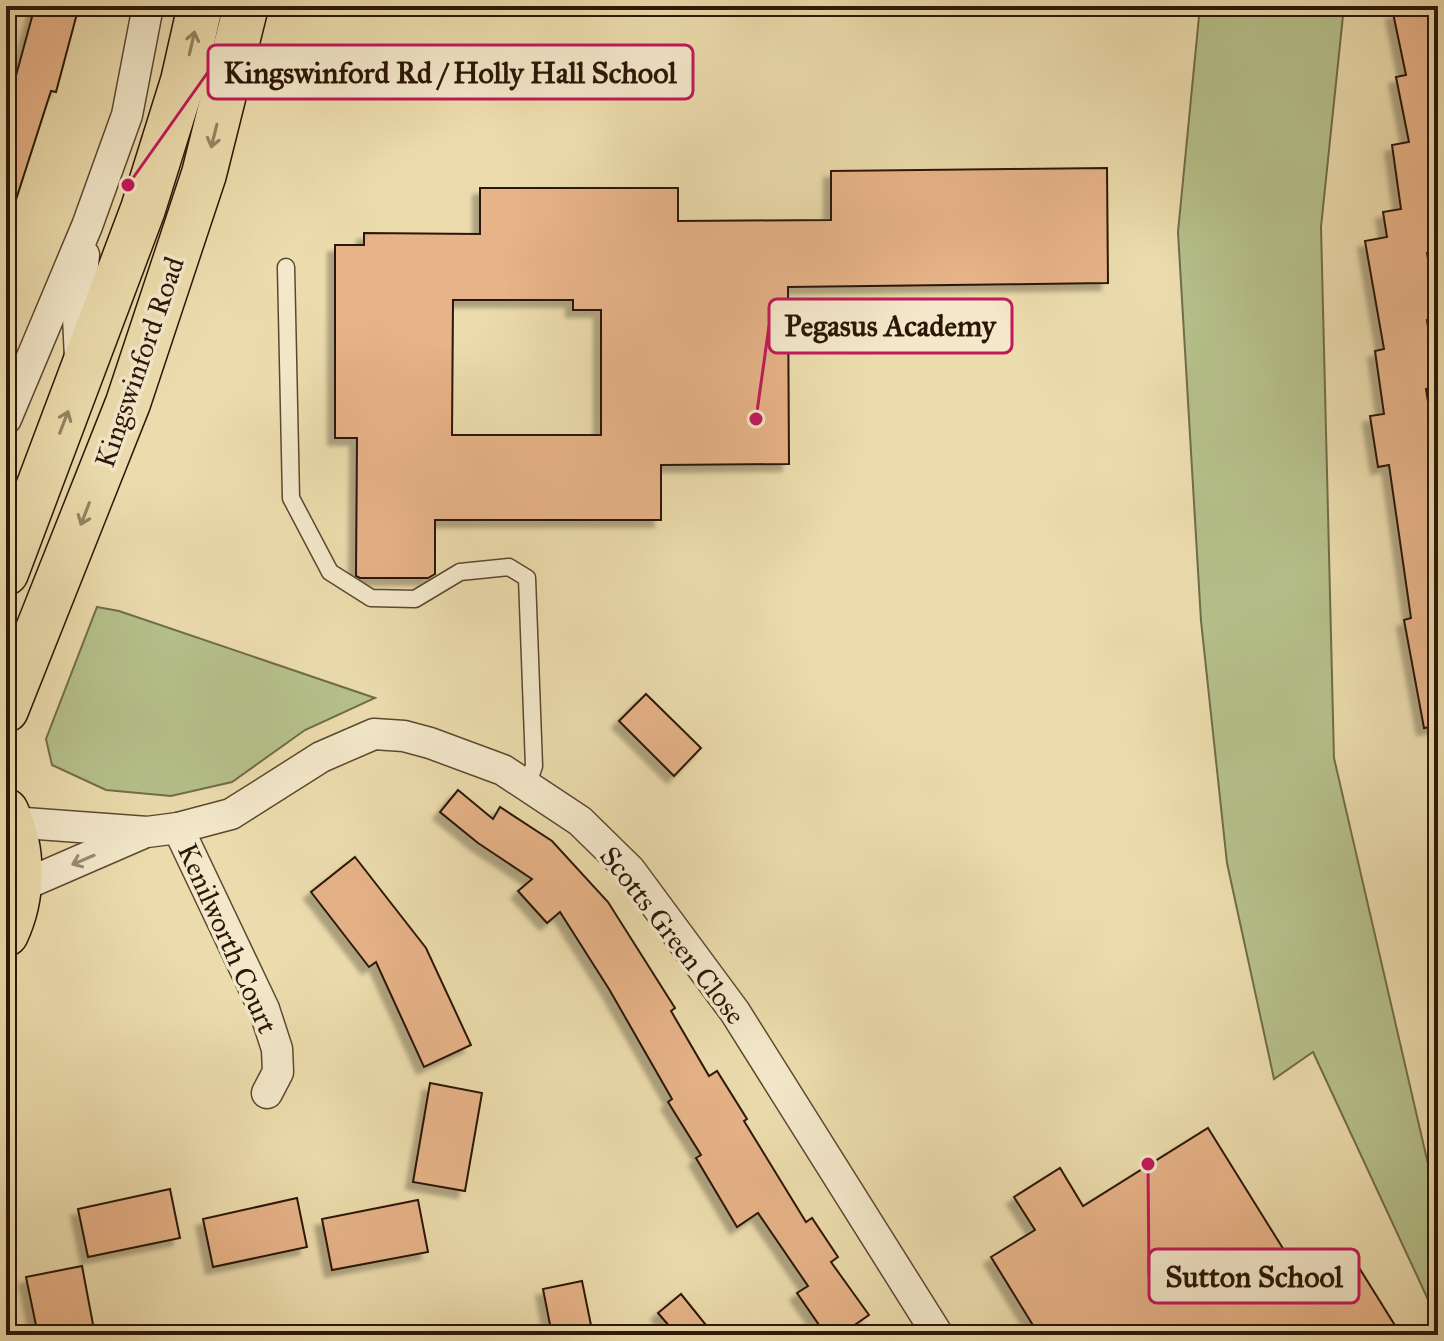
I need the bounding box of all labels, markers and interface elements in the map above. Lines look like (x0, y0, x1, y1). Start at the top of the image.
one-way arrow (185, 31, 200, 57)
callout: Kingswinford Rd / Holly Hall School (208, 45, 693, 99)
text: Kingswinford Rd / Holly Hall School (223, 55, 677, 91)
one-way arrow (206, 123, 221, 148)
street label: Kingswinford Road (87, 252, 192, 472)
callout: Pegasus Academy (769, 299, 1012, 353)
text: Pegasus Academy (784, 308, 997, 344)
one-way arrow (58, 410, 72, 435)
one-way arrow (77, 502, 91, 526)
street label: Kenilworth Court (170, 838, 285, 1039)
street label: Scotts Green Close (592, 839, 753, 1031)
one-way arrow (71, 853, 96, 868)
callout: Sutton School (1149, 1249, 1359, 1303)
text: Sutton School (1165, 1259, 1344, 1295)

